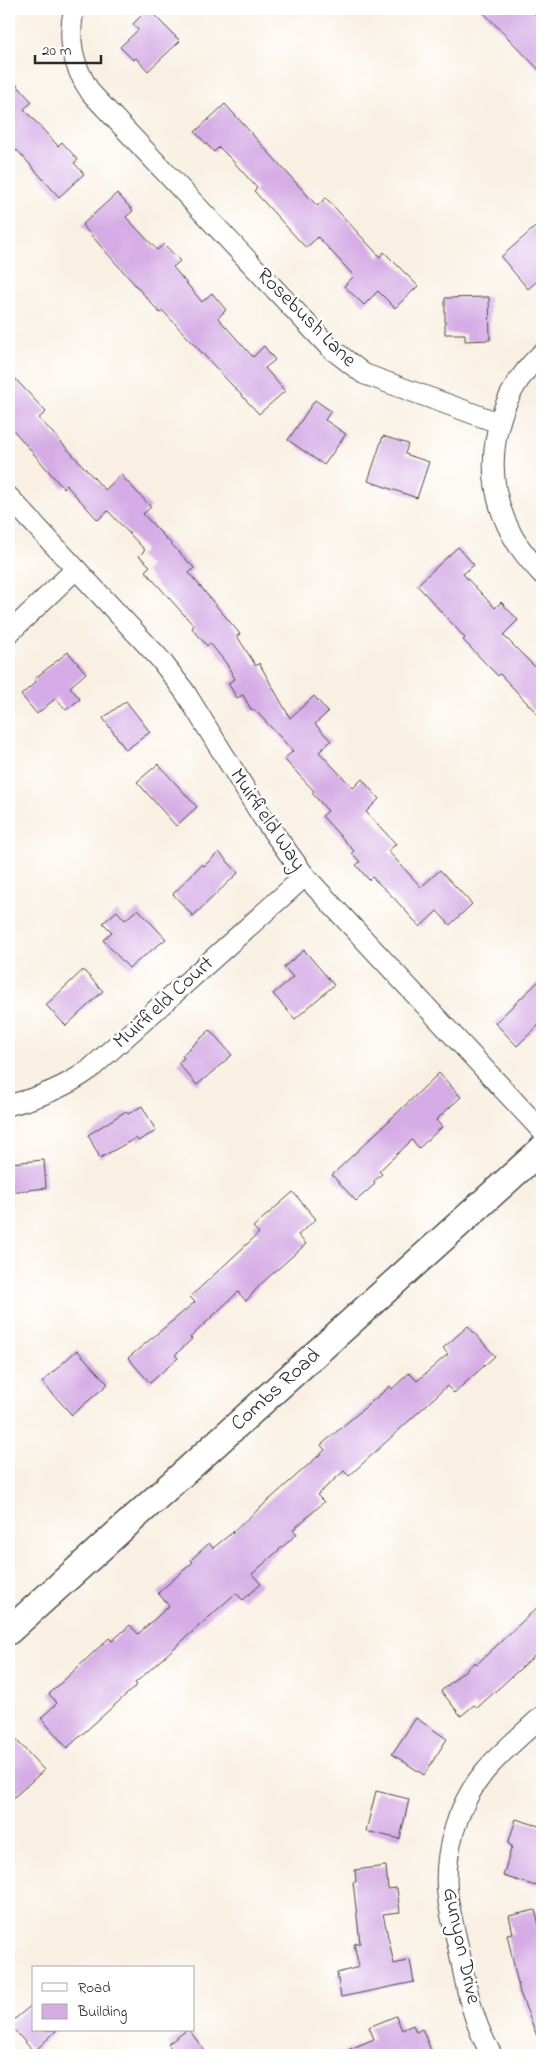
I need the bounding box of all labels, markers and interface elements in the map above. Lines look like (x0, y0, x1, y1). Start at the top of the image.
scale bar (35, 32, 101, 64)
text: 20 m (42, 40, 72, 62)
street label: Rosebush Lane (249, 261, 363, 375)
street label: Muirfield Way (220, 763, 312, 878)
street label: Muirfield Court (107, 950, 221, 1056)
street label: Combs Road (225, 1341, 328, 1438)
street label: Gunyon Drive (432, 1885, 488, 2008)
legend (32, 1966, 195, 2032)
text: Road (78, 1977, 111, 1999)
text: Building (77, 2001, 127, 2024)

